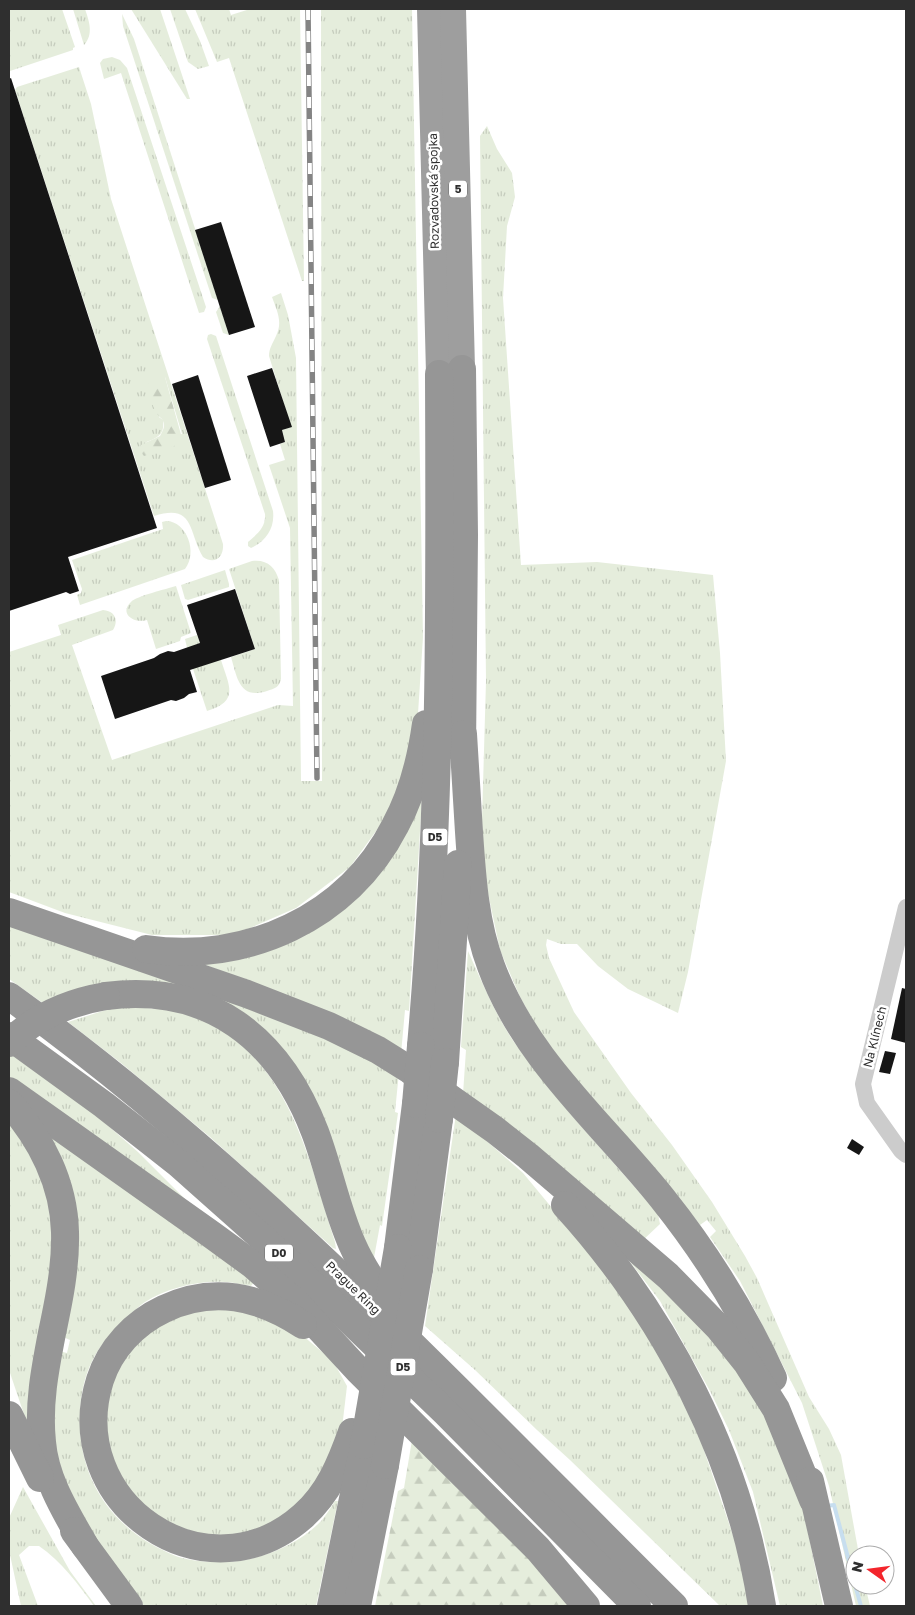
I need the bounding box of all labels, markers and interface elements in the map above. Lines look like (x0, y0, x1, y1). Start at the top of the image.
street label: Rozvadovská spojka (425, 133, 442, 249)
road number: 5 (449, 180, 467, 198)
road number: D5 (422, 829, 448, 846)
street label: Na Klínech (860, 1005, 889, 1069)
road number: D0 (265, 1244, 293, 1262)
street label: Prague Ring (323, 1258, 384, 1317)
road number: D5 (390, 1358, 416, 1375)
north arrow (845, 1545, 895, 1595)
text: N (847, 1560, 866, 1574)

